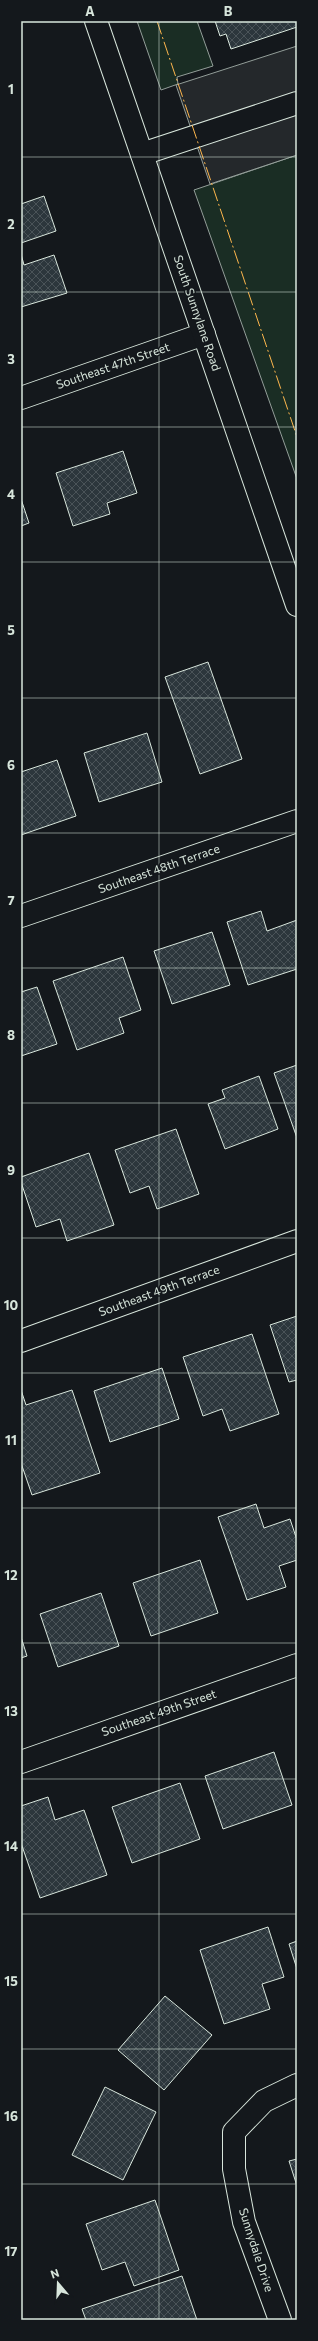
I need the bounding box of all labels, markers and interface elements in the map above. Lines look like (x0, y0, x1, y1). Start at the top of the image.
text: A (85, 3, 95, 19)
text: B (224, 3, 233, 19)
text: 1 (8, 81, 14, 97)
text: 2 (7, 216, 15, 232)
street label: South Sunnylane Road (172, 253, 224, 372)
street label: Southeast 47th Street (54, 339, 171, 391)
text: 3 (7, 351, 15, 367)
text: 4 (7, 486, 15, 502)
text: 5 (7, 622, 15, 638)
text: 6 (7, 757, 15, 773)
street label: Southeast 48th Terrace (96, 841, 221, 895)
text: 7 (7, 892, 15, 908)
text: 8 (7, 1027, 15, 1043)
text: 9 (7, 1162, 15, 1178)
street label: Southeast 49th Terrace (96, 1262, 221, 1318)
text: 10 (4, 1297, 19, 1313)
text: 11 (5, 1432, 17, 1448)
text: 12 (4, 1567, 18, 1583)
street label: Southeast 49th Street (99, 1686, 218, 1738)
text: 13 (4, 1703, 18, 1719)
text: 14 (4, 1838, 18, 1854)
text: 15 (4, 1973, 18, 1989)
text: 16 (4, 2108, 18, 2124)
street label: Sunnydale Drive (237, 2206, 277, 2293)
text: 17 (4, 2243, 18, 2259)
north arrow (38, 2263, 78, 2303)
text: N (49, 2266, 61, 2281)

